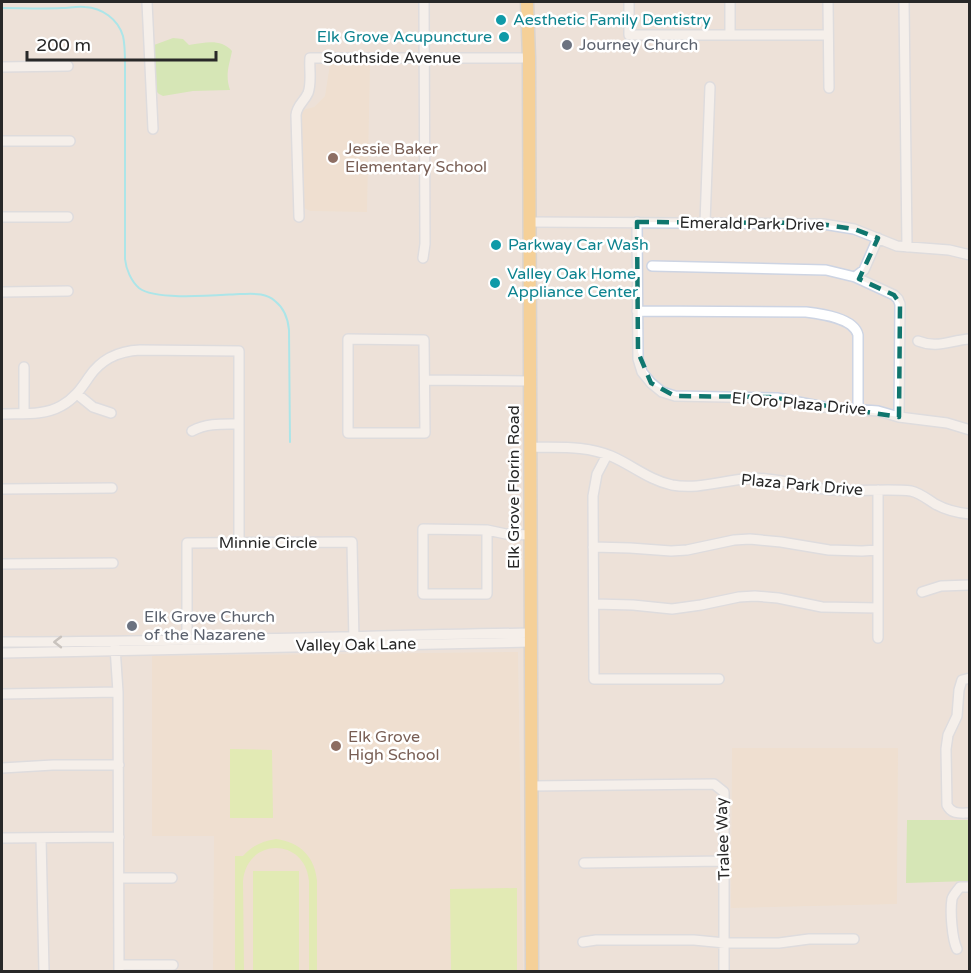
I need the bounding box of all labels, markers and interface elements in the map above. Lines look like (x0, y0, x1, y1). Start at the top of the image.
place label: Aesthetic Family Dentistry (513, 10, 711, 30)
marker: Aesthetic Family Dentistry (494, 13, 508, 27)
scale bar (27, 24, 216, 62)
place label: Elk Grove Acupuncture (317, 27, 492, 47)
marker: Elk Grove Acupuncture (497, 30, 511, 44)
text: 200 m (36, 34, 91, 56)
place label: Journey Church (579, 35, 698, 55)
marker: Journey Church (560, 38, 574, 52)
street label: Southside Avenue (323, 48, 461, 68)
place label: Jessie Baker Elementary School (345, 139, 487, 177)
marker: Jessie Baker Elementary School (326, 151, 340, 165)
street label: Emerald Park Drive (679, 213, 825, 235)
place label: Parkway Car Wash (508, 235, 649, 255)
marker: Parkway Car Wash (489, 238, 503, 252)
place label: Valley Oak Home Appliance Center (507, 264, 639, 302)
marker: Valley Oak Home Appliance Center (488, 276, 502, 290)
street label: El Oro Plaza Drive (731, 388, 867, 420)
street label: Elk Grove Florin Road (504, 405, 524, 569)
street label: Plaza Park Drive (740, 470, 864, 500)
street label: Minnie Circle (219, 533, 317, 553)
place label: Elk Grove Church of the Nazarene (144, 607, 275, 645)
marker: Elk Grove Church of the Nazarene (125, 619, 139, 633)
street label: Valley Oak Lane (296, 634, 416, 656)
one-way arrow (54, 636, 63, 648)
place label: Elk Grove High School (348, 727, 439, 765)
marker: Elk Grove High School (329, 739, 343, 753)
street label: Tralee Way (712, 797, 734, 881)

